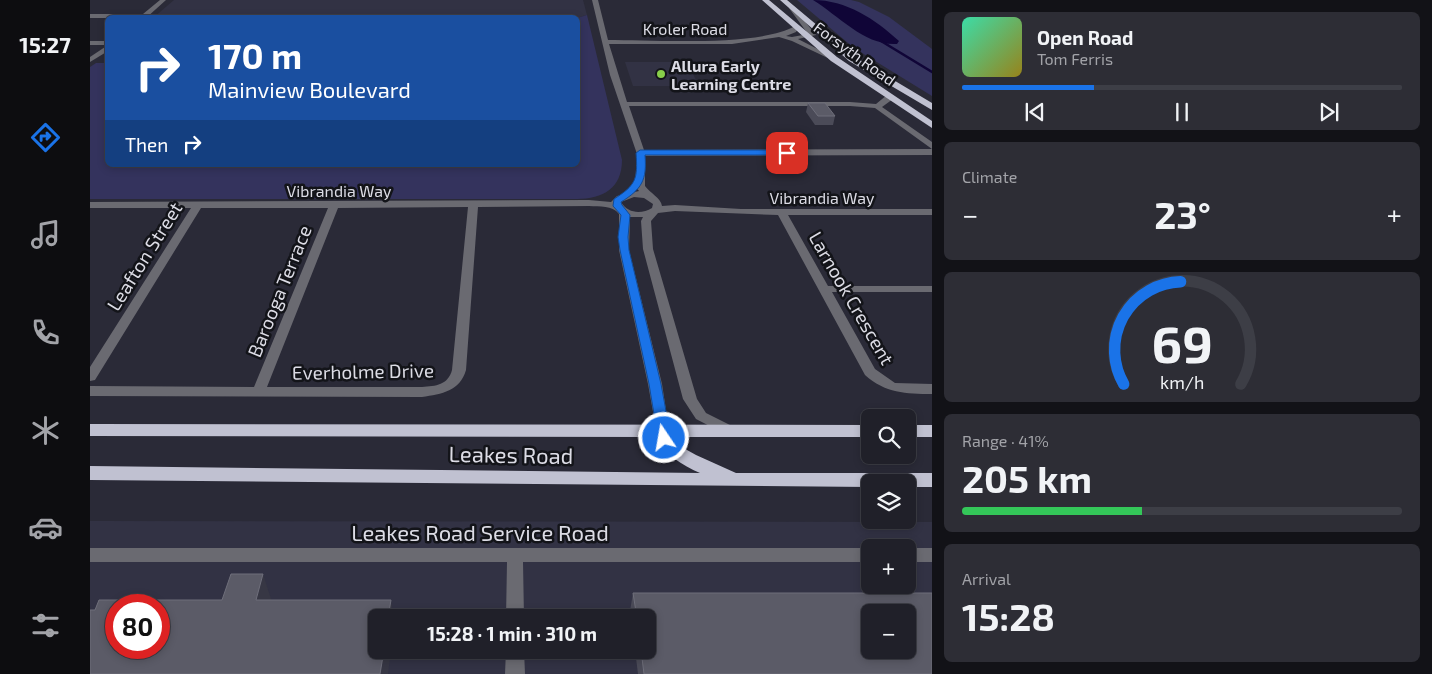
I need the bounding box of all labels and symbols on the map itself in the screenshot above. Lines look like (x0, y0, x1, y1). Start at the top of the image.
street label: Forsyth Road (810, 17, 900, 89)
street label: Kroler Road (643, 19, 727, 38)
place label: Allura Early Learning Centre (671, 56, 791, 93)
marker: Allura Early Learning Centre (655, 68, 667, 80)
pin (766, 132, 808, 174)
street label: Vibrandia Way (287, 181, 392, 200)
street label: Vibrandia Way (770, 188, 875, 207)
street label: Leafton Street (101, 197, 187, 315)
street label: Barooga Terrace (242, 222, 316, 360)
street label: Larnook Crescent (805, 227, 899, 369)
street label: Everholme Drive (292, 358, 434, 384)
position arrow (637, 411, 689, 463)
street label: Leakes Road (448, 440, 574, 468)
street label: Leakes Road Service Road (351, 519, 609, 545)
speed limit sign: 80 (105, 594, 170, 659)

